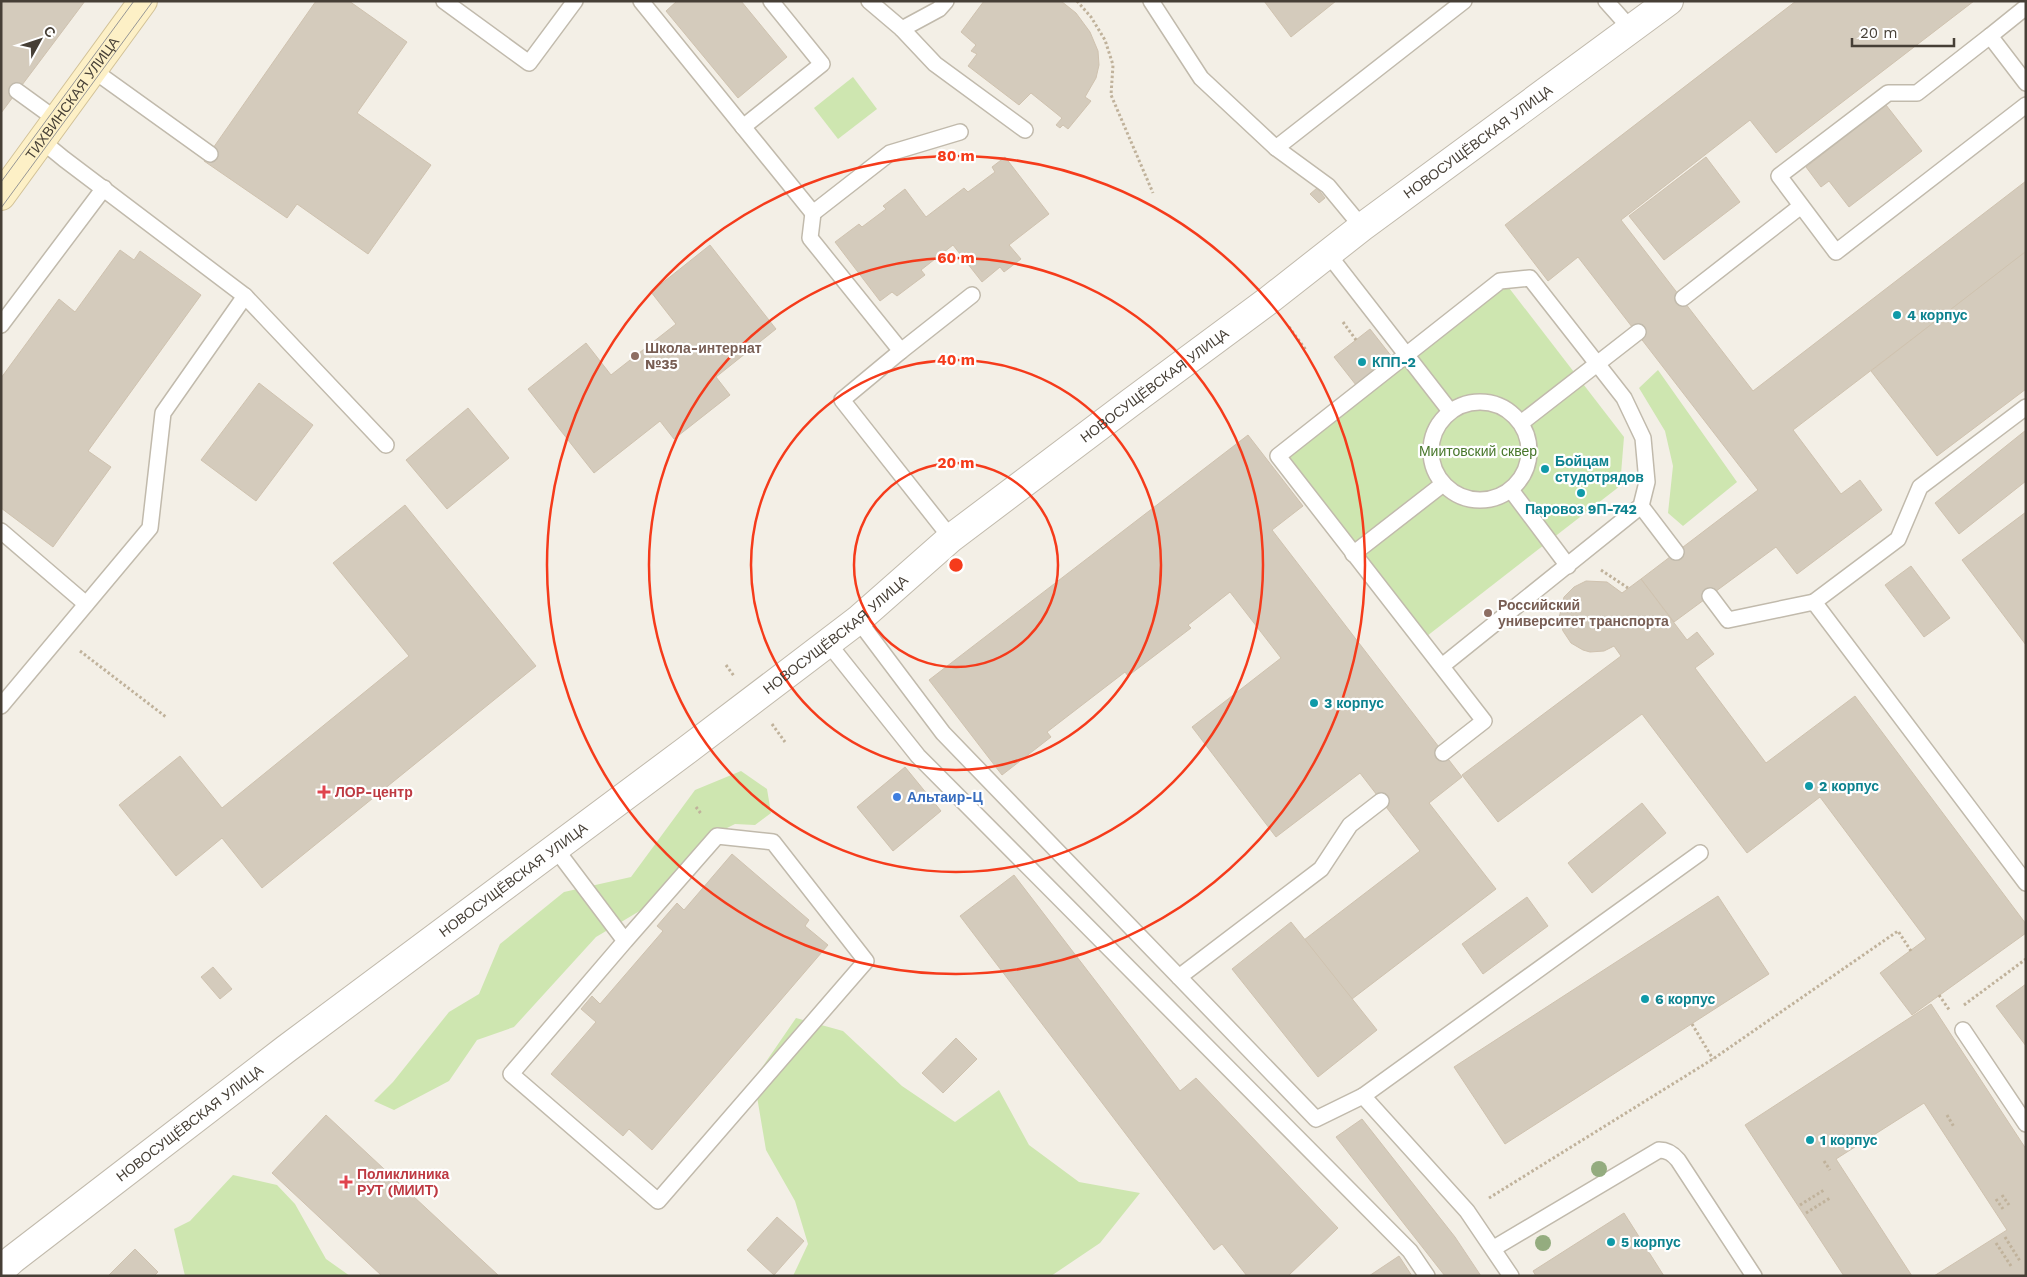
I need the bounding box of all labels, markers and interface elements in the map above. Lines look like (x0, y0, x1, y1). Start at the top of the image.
north arrow (15, 15, 65, 65)
scale bar (1852, 15, 1954, 47)
text: С (41, 23, 59, 41)
text: 20 m (1860, 24, 1898, 42)
street label: ТИХВИНСКАЯ УЛИЦА (22, 33, 122, 162)
street label: НОВОСУЩЁВСКАЯ УЛИЦА (1400, 81, 1556, 202)
text: 80 m (937, 147, 975, 165)
text: 60 m (937, 249, 975, 267)
place label: 4 корпус (1907, 307, 1968, 323)
marker: 4 корпус (1891, 309, 1903, 321)
street label: НОВОСУЩЁВСКАЯ УЛИЦА (1077, 324, 1232, 446)
place label: Школа-интернат №35 (645, 340, 762, 372)
marker: Школа-интернат №35 (629, 350, 641, 362)
text: 40 m (937, 351, 975, 369)
place label: КПП-2 (1372, 354, 1416, 370)
marker: КПП-2 (1356, 356, 1368, 368)
park label: Миитовский сквер (1419, 443, 1537, 459)
place label: Бойцам студотрядов (1555, 453, 1644, 485)
text: 20 m (937, 454, 975, 472)
marker: Бойцам студотрядов (1539, 463, 1551, 475)
marker: Паровоз 9П-742 (1575, 487, 1587, 499)
place label: Паровоз 9П-742 (1525, 501, 1637, 517)
centre of rings (947, 556, 965, 574)
street label: НОВОСУЩЁВСКАЯ УЛИЦА (760, 572, 911, 697)
place label: Российский университет транспорта (1498, 597, 1669, 629)
marker: Российский университет транспорта (1482, 607, 1494, 619)
place label: 3 корпус (1324, 695, 1384, 711)
marker: 3 корпус (1308, 697, 1320, 709)
place label: 2 корпус (1819, 778, 1879, 794)
marker: 2 корпус (1803, 780, 1815, 792)
place label: ЛОР-центр (335, 784, 413, 800)
marker: ЛОР-центр (317, 785, 331, 799)
place label: Альтаир-Ц (907, 789, 984, 805)
marker: Альтаир-Ц (891, 791, 903, 803)
street label: НОВОСУЩЁВСКАЯ УЛИЦА (436, 819, 591, 940)
place label: 6 корпус (1655, 991, 1715, 1007)
marker: 6 корпус (1639, 993, 1651, 1005)
street label: НОВОСУЩЁВСКАЯ УЛИЦА (113, 1061, 267, 1185)
place label: 1 корпус (1820, 1132, 1878, 1148)
marker: 1 корпус (1804, 1134, 1816, 1146)
place label: Поликлиника РУТ (МИИТ) (357, 1166, 450, 1198)
marker: Поликлиника РУТ (МИИТ) (339, 1175, 353, 1189)
place label: 5 корпус (1621, 1234, 1681, 1250)
marker: 5 корпус (1605, 1236, 1617, 1248)

